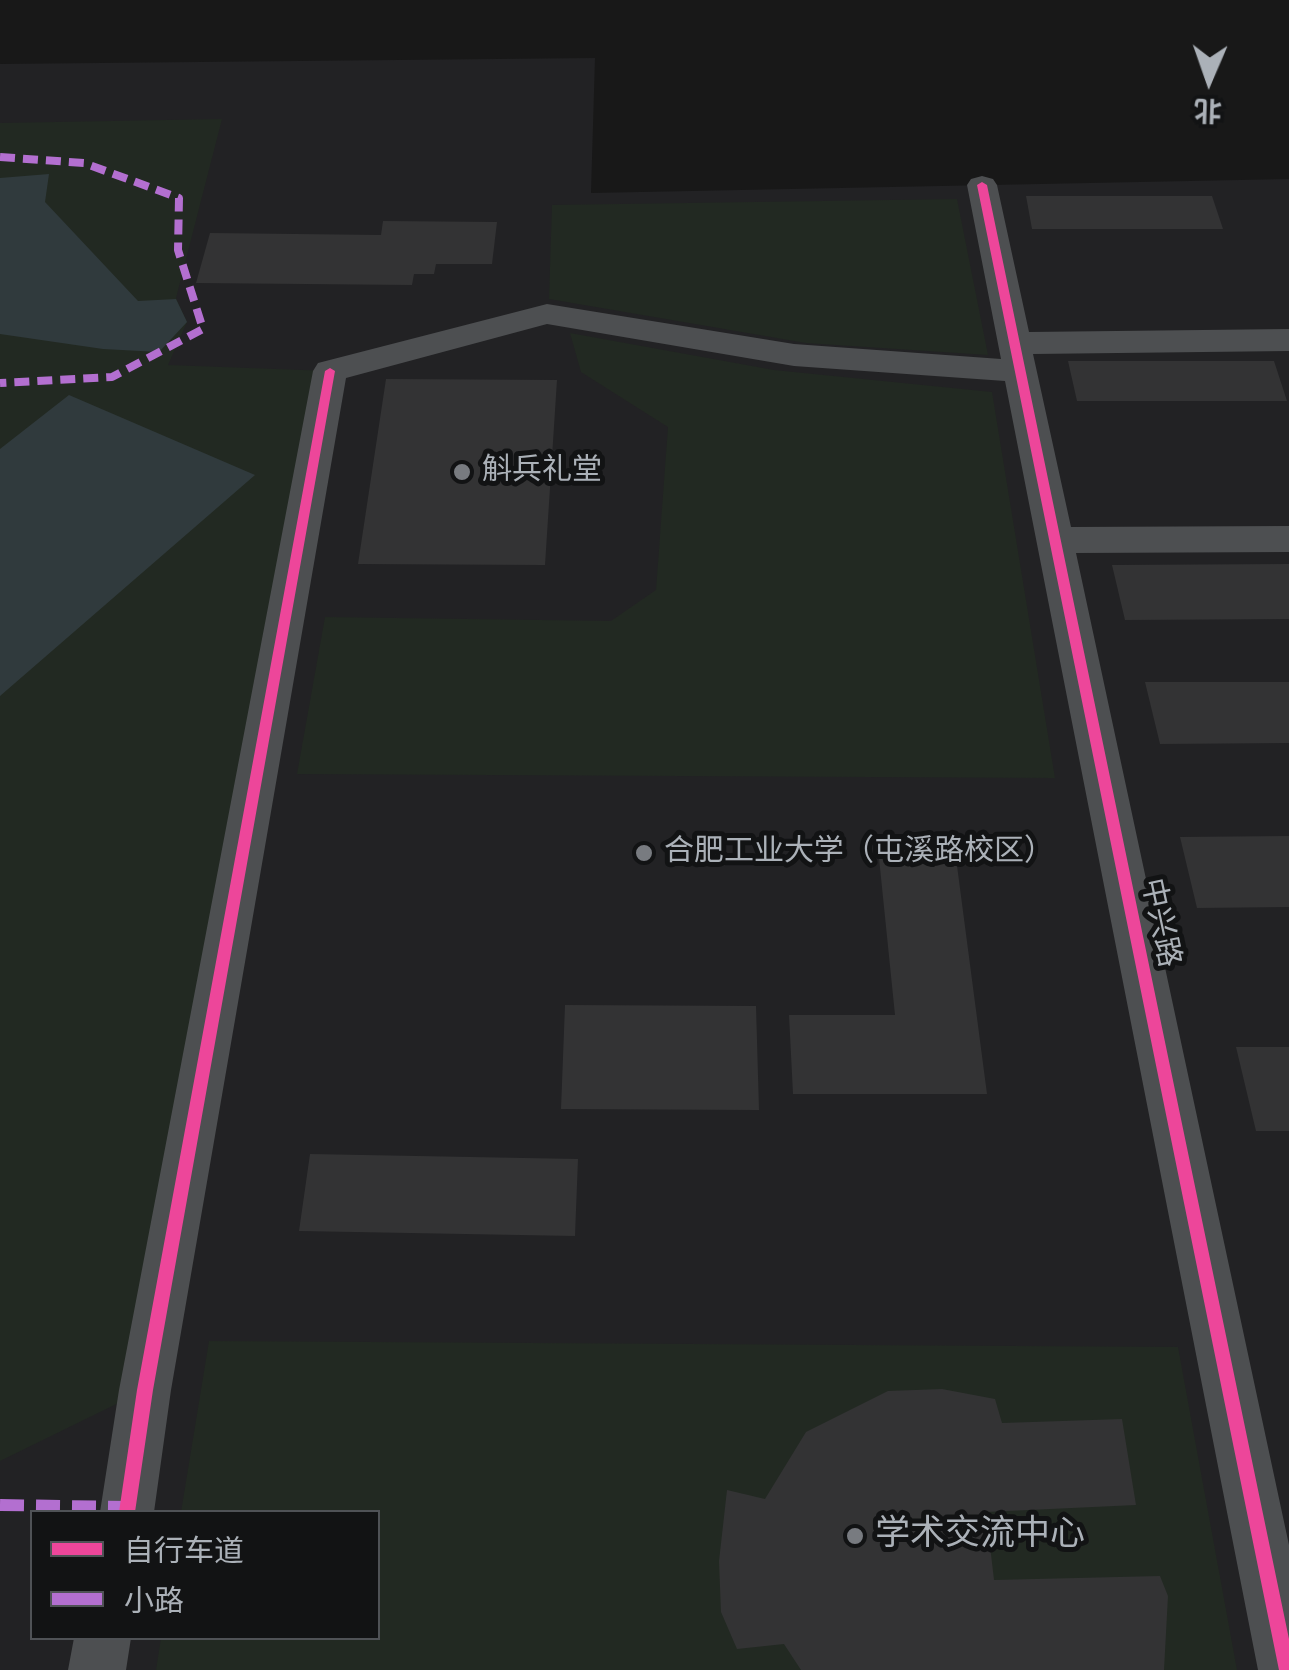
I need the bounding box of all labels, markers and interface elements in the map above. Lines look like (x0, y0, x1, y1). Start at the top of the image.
north arrow (1159, 30, 1259, 130)
text: 北 (1193, 91, 1223, 129)
place label: 斛兵礼堂 (482, 454, 602, 490)
marker: 斛兵礼堂 (451, 461, 473, 483)
place label: 合肥工业大学（屯溪路校区） (664, 835, 1054, 871)
marker: 合肥工业大学（屯溪路校区） (633, 842, 655, 864)
street label: 中兴路 (1132, 875, 1186, 971)
legend (30, 1510, 380, 1640)
place label: 学术交流中心 (875, 1515, 1085, 1557)
marker: 学术交流中心 (844, 1525, 866, 1547)
text: 自行车道 (124, 1531, 244, 1572)
text: 小路 (124, 1581, 184, 1622)

